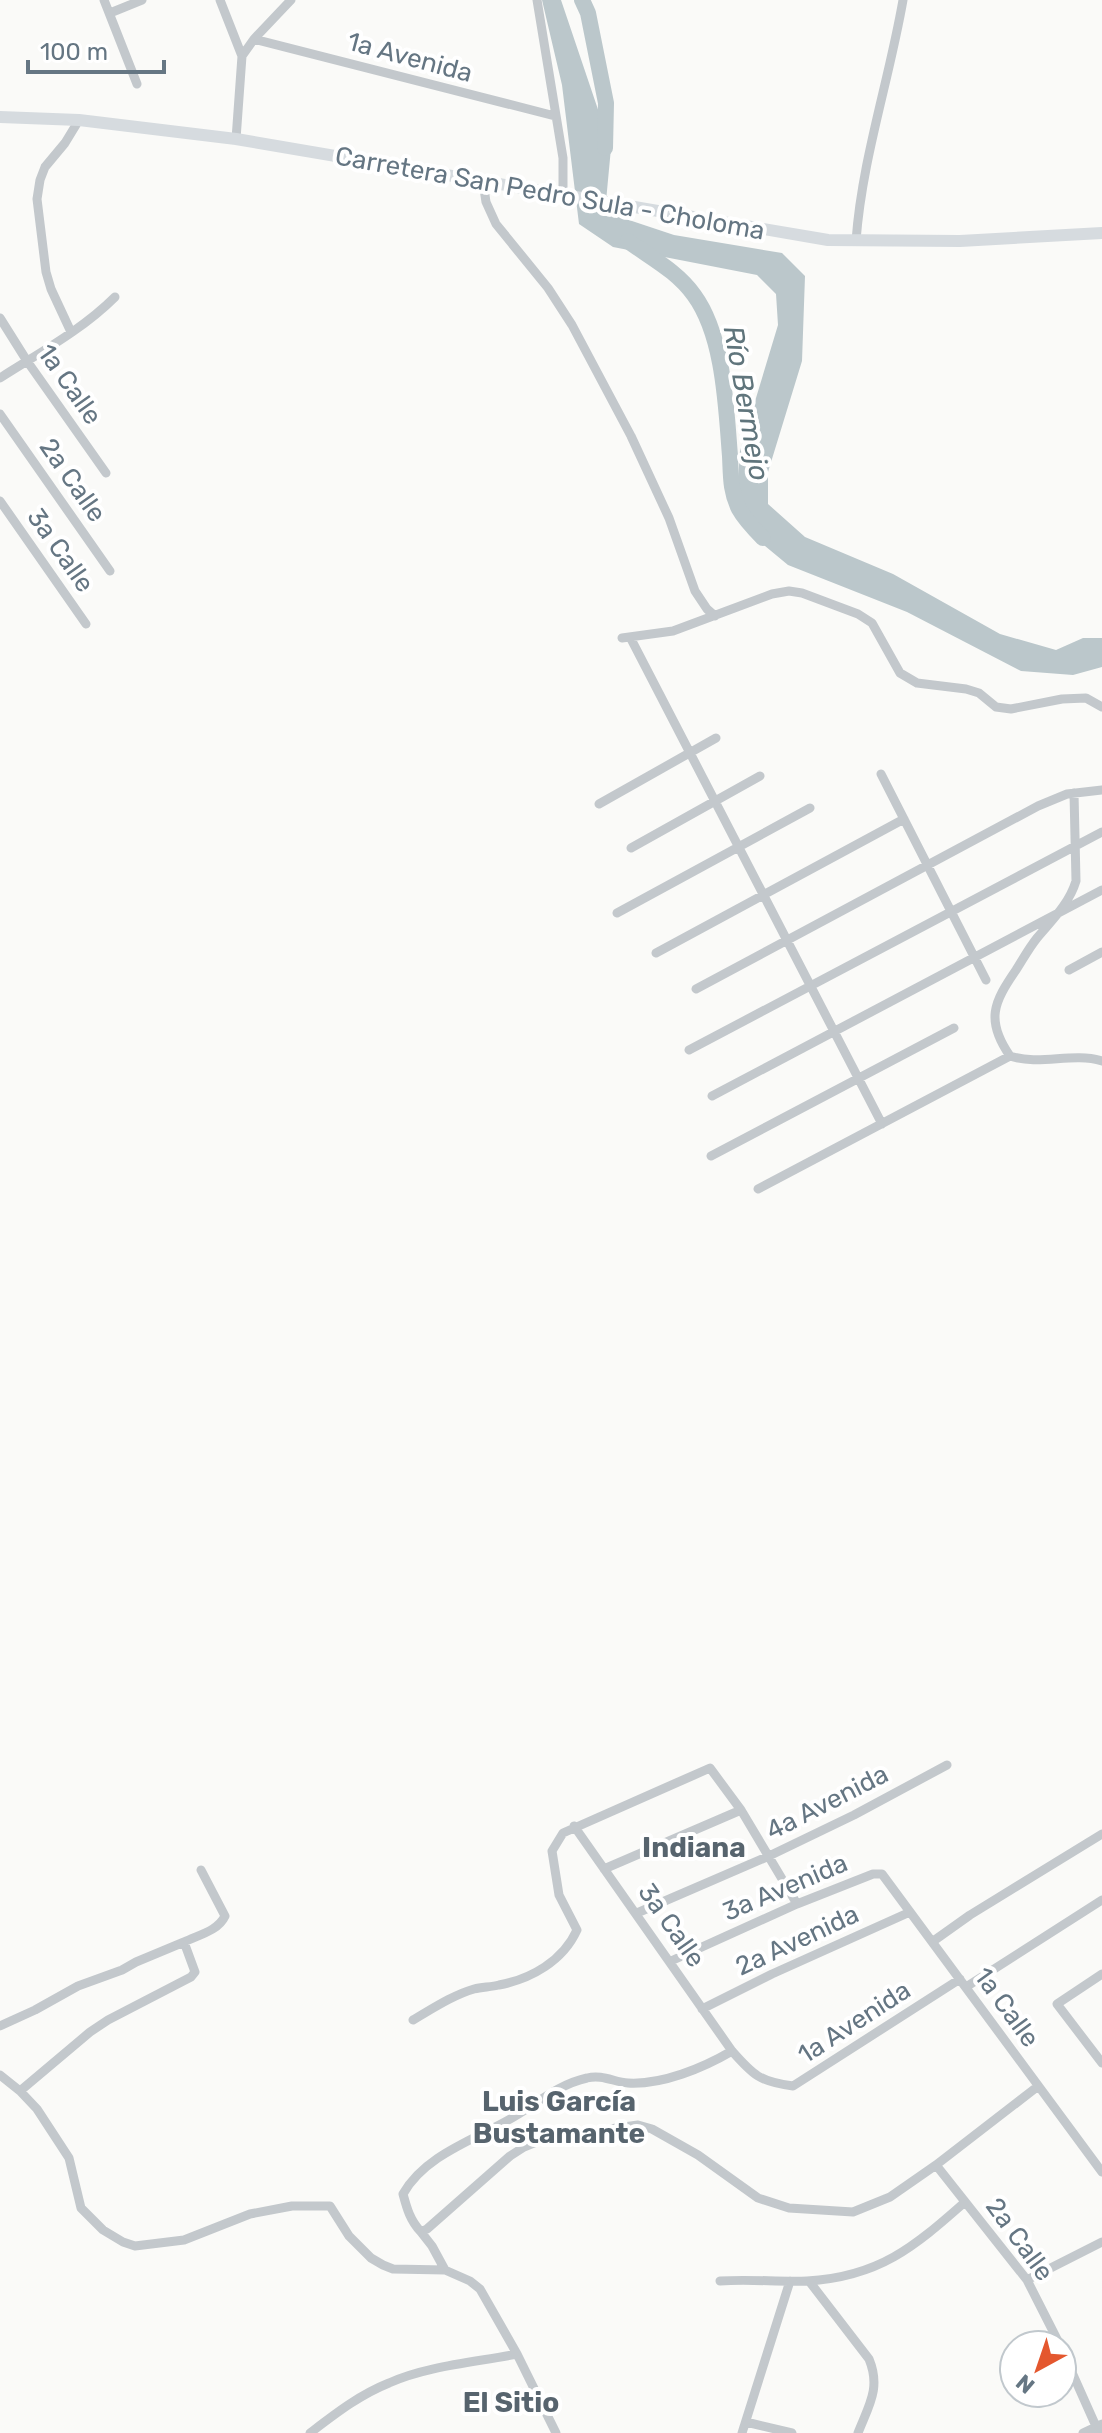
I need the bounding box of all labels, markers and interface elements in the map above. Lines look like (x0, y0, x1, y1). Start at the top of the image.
scale bar (28, 24, 164, 74)
street label: 1a Avenida (344, 26, 476, 89)
text: 100 m (40, 38, 108, 66)
street label: Carretera San Pedro Sula - Choloma (333, 140, 767, 247)
water label: Río Bermejo (717, 323, 776, 483)
street label: 1a Calle (31, 338, 108, 430)
street label: 2a Calle (33, 433, 112, 528)
street label: 3a Calle (21, 502, 101, 598)
street label: 4a Avenida (761, 1758, 894, 1846)
district label: Indiana (642, 1831, 746, 1864)
street label: 3a Avenida (718, 1847, 852, 1928)
street label: 3a Calle (632, 1877, 712, 1973)
street label: 2a Avenida (731, 1898, 864, 1982)
street label: 1a Calle (967, 1961, 1046, 2053)
street label: 1a Avenida (792, 1975, 916, 2070)
district label: Luis García Bustamante (473, 2085, 645, 2150)
street label: 2a Calle (979, 2192, 1060, 2287)
north arrow (998, 2329, 1078, 2409)
text: N (1011, 2369, 1040, 2399)
district label: El Sitio (463, 2386, 559, 2419)

